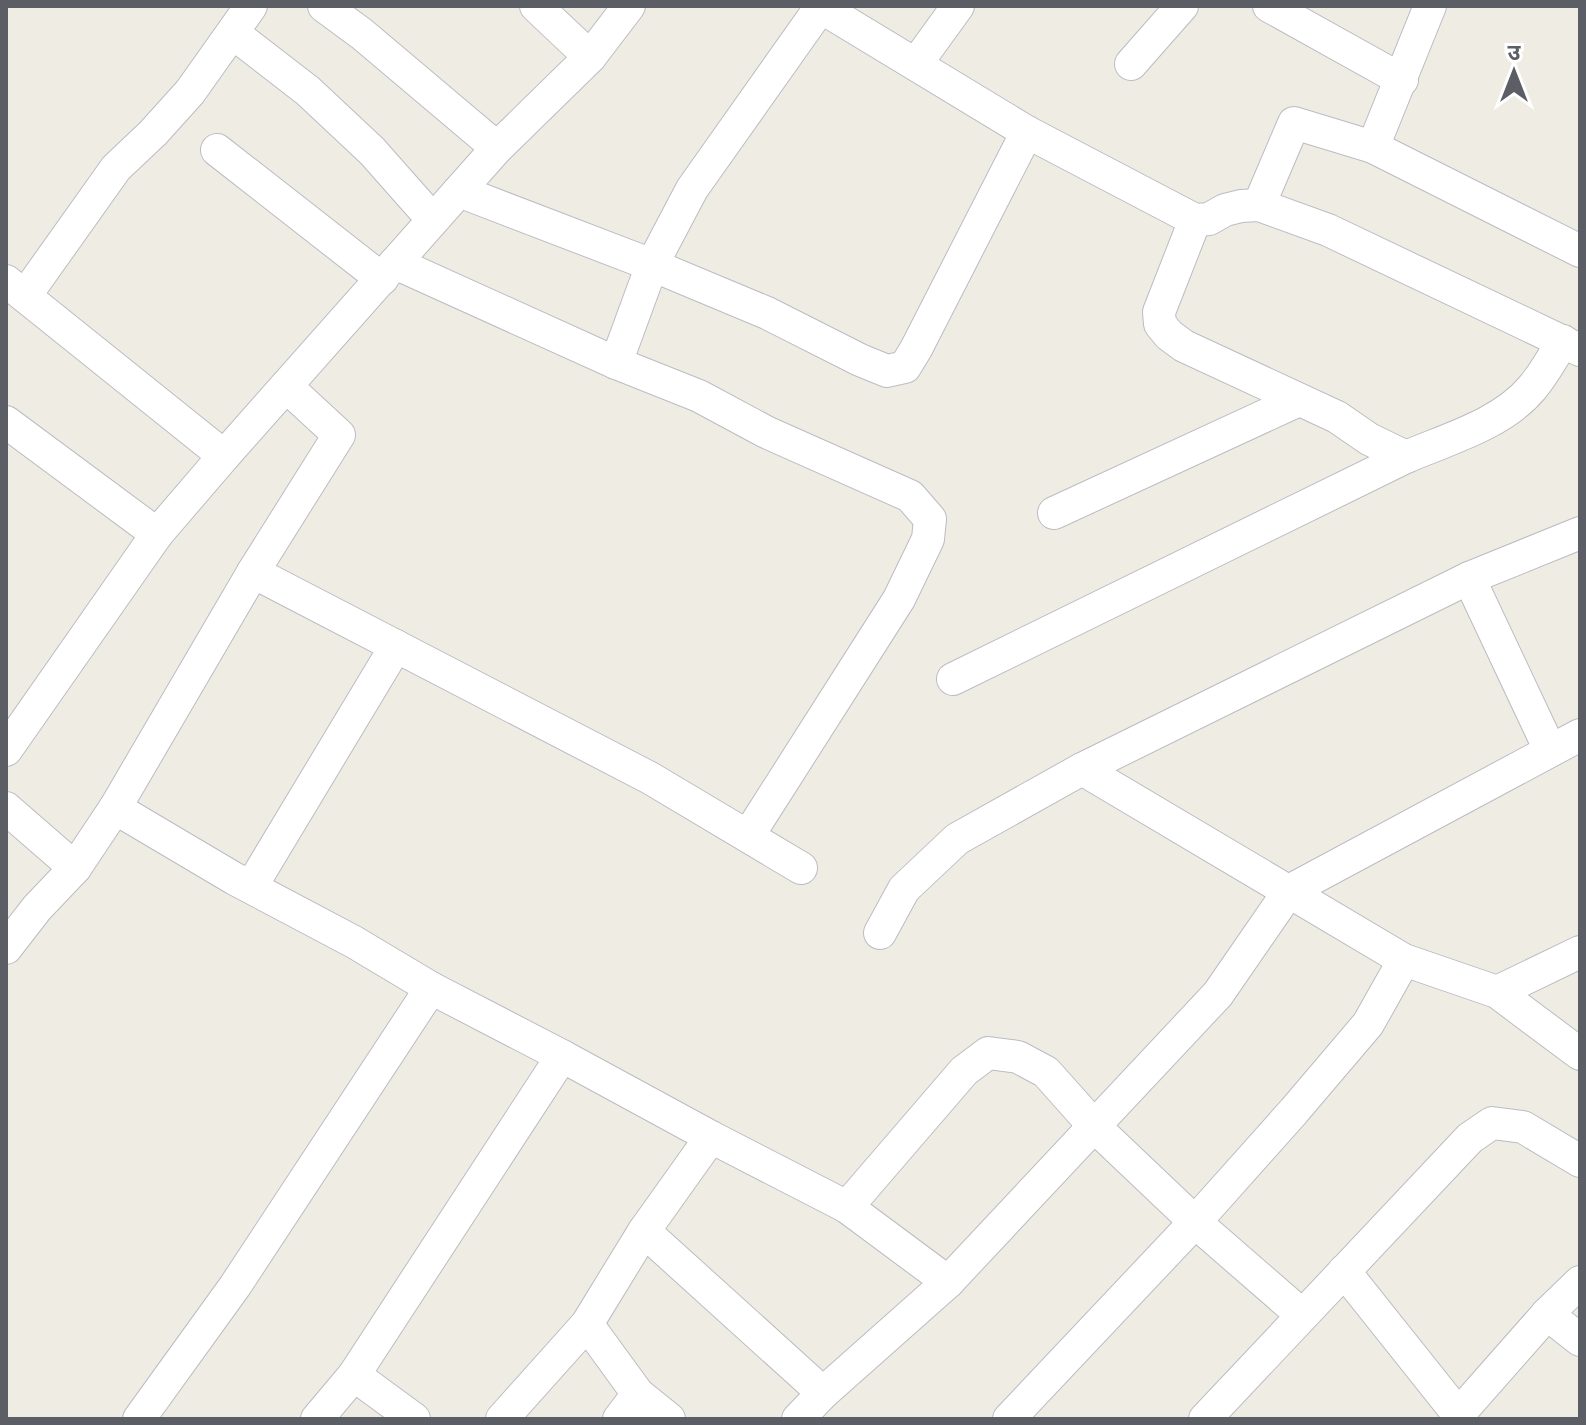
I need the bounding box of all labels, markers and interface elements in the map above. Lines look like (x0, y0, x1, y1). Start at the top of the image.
north arrow (1474, 32, 1554, 112)
text: उ (1508, 40, 1522, 66)

